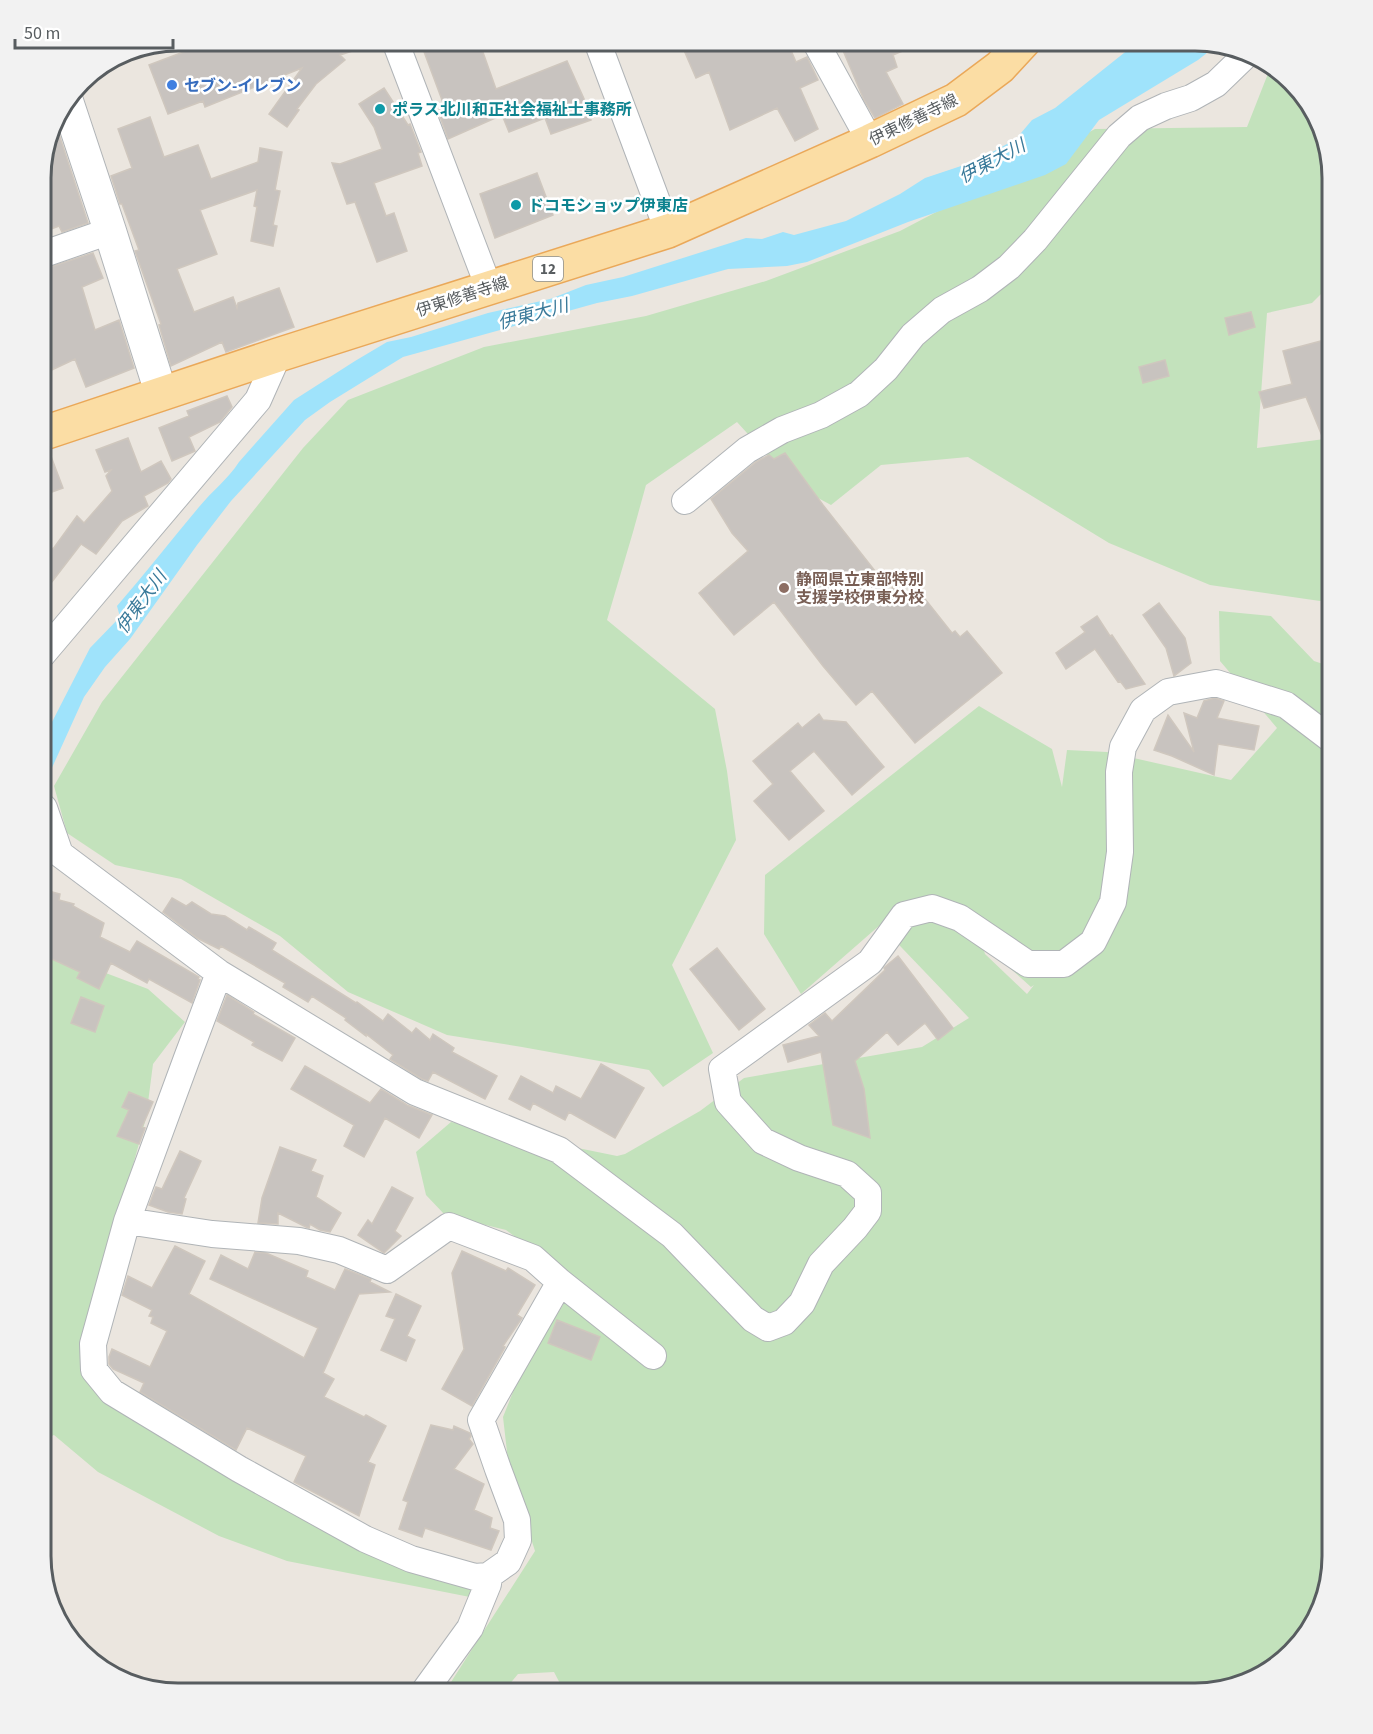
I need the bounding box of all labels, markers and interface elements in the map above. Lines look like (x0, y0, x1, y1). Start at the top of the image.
scale bar (15, 12, 172, 50)
text: 50 m (24, 21, 60, 46)
place label: セブン-イレブン (184, 75, 301, 97)
marker: セブン-イレブン (165, 78, 179, 92)
street label: 伊東修善寺線 (865, 89, 961, 151)
place label: ポラス北川和正社会福祉士事務所 (392, 99, 632, 121)
marker: ポラス北川和正社会福祉士事務所 (373, 102, 387, 116)
water label: 伊東大川 (955, 133, 1032, 189)
place label: ドコモショップ伊東店 (528, 195, 688, 217)
marker: ドコモショップ伊東店 (509, 198, 523, 212)
road number: 12 (533, 257, 563, 281)
street label: 伊東修善寺線 (413, 272, 511, 322)
water label: 伊東大川 (495, 293, 573, 336)
water label: 伊東大川 (110, 564, 174, 639)
place label: 静岡県立東部特別 支援学校伊東分校 (796, 569, 924, 609)
marker: 静岡県立東部特別 支援学校伊東分校 (777, 581, 791, 595)

